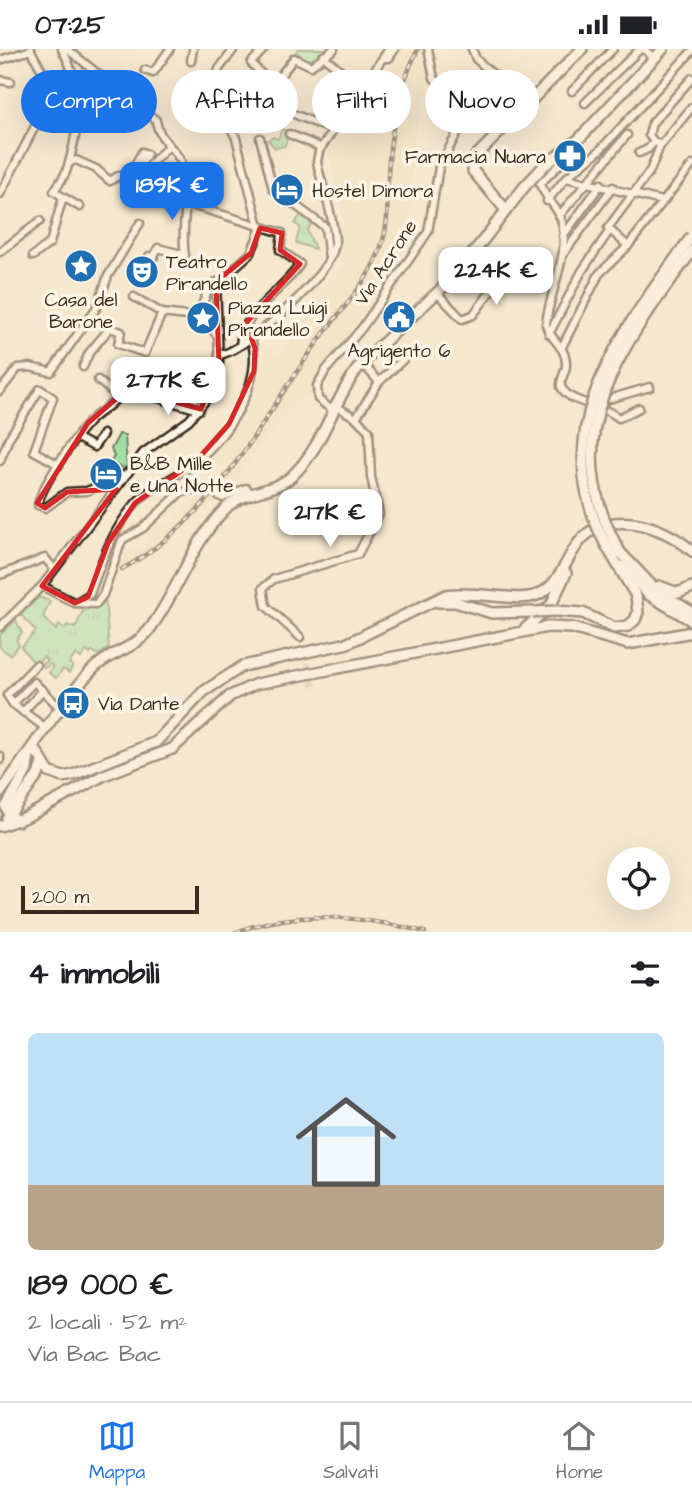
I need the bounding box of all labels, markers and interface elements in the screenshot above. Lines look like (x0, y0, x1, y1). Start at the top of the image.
text: 07:25 (35, 7, 105, 43)
chip: Compra (21, 70, 157, 133)
chip: Affitta (171, 70, 298, 133)
chip: Filtri (312, 70, 411, 133)
chip: Nuovo (425, 70, 539, 133)
pharmacy icon: Farmacia Nuara (551, 137, 589, 175)
place label: Farmacia Nuara (405, 144, 546, 171)
pin: 189K € (115, 163, 229, 222)
text: 189K € (136, 169, 208, 201)
hotel icon: Hostel Dimora (268, 171, 306, 209)
place label: Hostel Dimora (312, 178, 433, 205)
street label: Via Acrone (348, 215, 424, 311)
place icon: Casa del Barone (62, 247, 100, 285)
pin: 224K € (439, 247, 553, 307)
place label: Teatro Pirandello (166, 249, 248, 298)
theatre icon: Teatro Pirandello (123, 253, 161, 291)
text: 224K € (454, 254, 538, 286)
place label: Casa del Barone (45, 287, 117, 336)
place label: Piazza Luigi Pirandello (228, 295, 327, 344)
public building icon: Agrigento 6 (380, 298, 418, 336)
place icon: Piazza Luigi Pirandello (184, 299, 222, 337)
place label: Agrigento 6 (348, 338, 450, 366)
pin: 277K € (111, 357, 225, 417)
text: 277K € (127, 364, 209, 396)
place label: B&B Mille e Una Notte (130, 451, 234, 500)
hotel icon: B&B Mille e Una Notte (87, 455, 125, 493)
pin: 217K € (273, 489, 387, 549)
text: 217K € (294, 496, 366, 528)
bus stop icon: Via Dante (54, 684, 92, 722)
place label: Via Dante (98, 691, 180, 718)
map controls (607, 847, 670, 910)
button: locate (607, 847, 670, 910)
scale bar (21, 883, 200, 915)
text: 200 m (32, 884, 89, 911)
text: 4 immobili (28, 953, 159, 995)
icon: filters (626, 955, 664, 993)
icon: home (283, 1079, 409, 1205)
text: 189 000 € (28, 1264, 173, 1306)
text: 2 locali · 52 m² (28, 1306, 187, 1338)
text: Via Bac Bac (28, 1338, 161, 1370)
tab: Mappa (89, 1417, 145, 1486)
tab: Salvati (323, 1417, 378, 1486)
tab: Home (556, 1417, 603, 1486)

